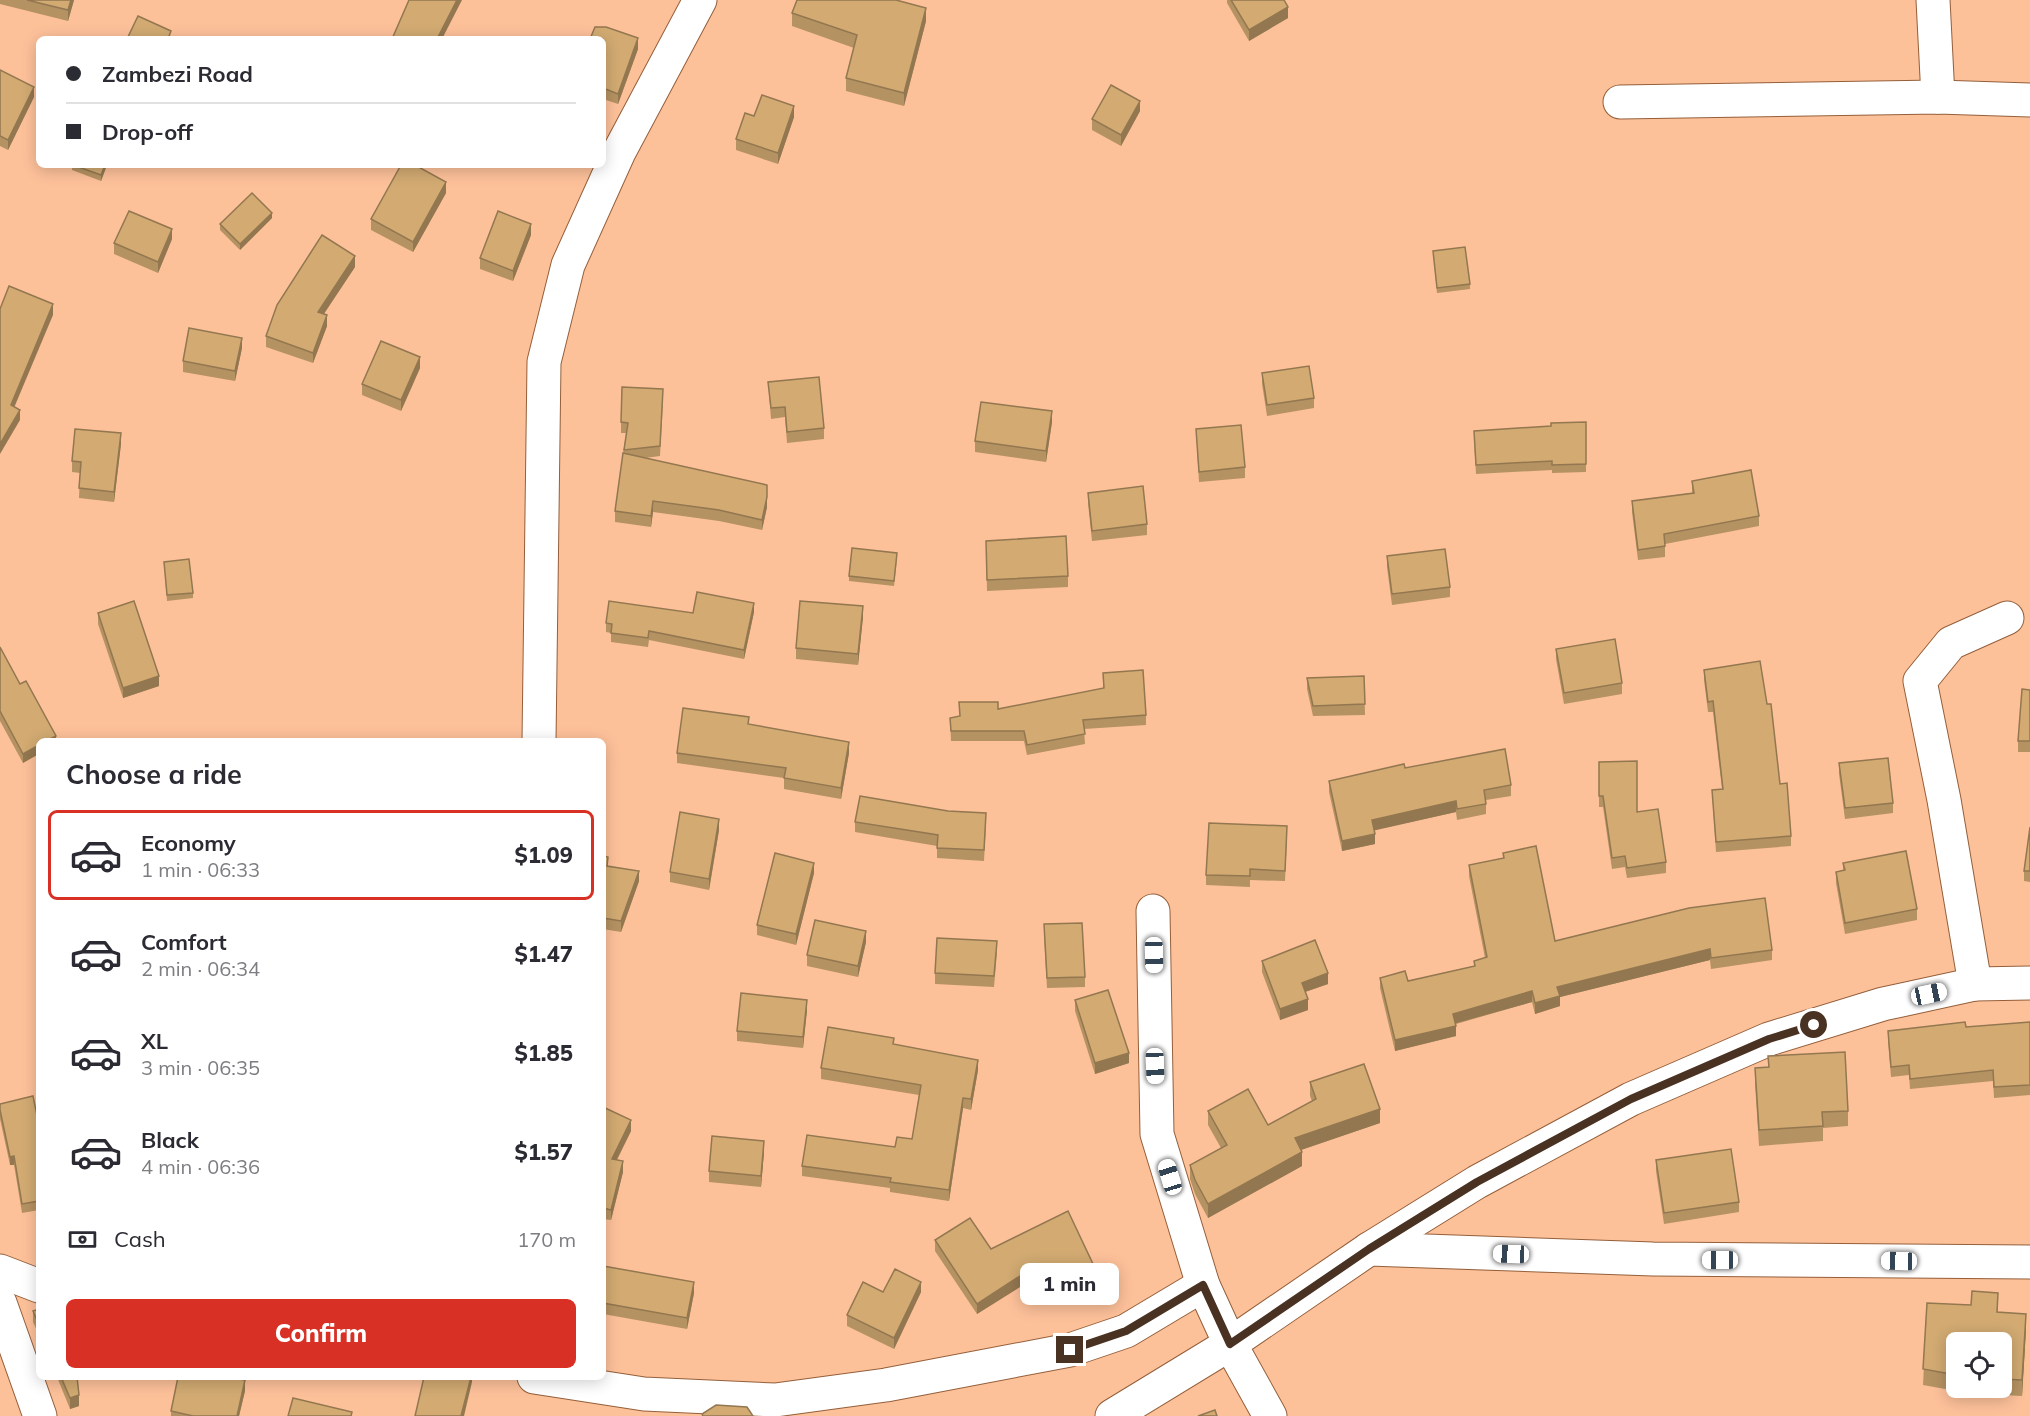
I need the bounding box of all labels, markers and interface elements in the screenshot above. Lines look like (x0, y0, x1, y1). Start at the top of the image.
text: Zambezi Road (102, 60, 253, 88)
text: Drop-off (102, 118, 193, 146)
text: Choose a ride (66, 757, 242, 791)
icon: car (69, 828, 123, 882)
text: Economy (141, 829, 236, 857)
text: $1.09 (514, 841, 573, 869)
text: 1 min · 06:33 (141, 857, 260, 882)
icon: car (69, 927, 123, 981)
text: Comfort (141, 928, 227, 956)
car (1145, 937, 1163, 973)
text: $1.47 (514, 940, 573, 968)
text: 2 min · 06:34 (141, 956, 260, 981)
car (1910, 981, 1948, 1007)
route start (1800, 1011, 1827, 1038)
icon: car (69, 1026, 123, 1080)
text: XL (141, 1027, 168, 1055)
text: $1.85 (514, 1039, 573, 1067)
car (1145, 1048, 1165, 1084)
text: 3 min · 06:35 (141, 1055, 260, 1080)
icon: car (69, 1125, 123, 1179)
text: Black (141, 1126, 199, 1154)
text: $1.57 (514, 1138, 573, 1166)
text: 4 min · 06:36 (141, 1154, 260, 1179)
car (1156, 1157, 1184, 1197)
icon: cash (66, 1223, 99, 1256)
text: Cash (114, 1225, 166, 1253)
text: 170 m (517, 1227, 576, 1252)
car (1493, 1244, 1529, 1264)
car (1702, 1251, 1738, 1269)
car (1881, 1252, 1917, 1270)
callout: 1 min (1020, 1263, 1120, 1305)
text: 1 min (1043, 1271, 1096, 1296)
button: Confirm (66, 1299, 576, 1368)
map controls (1946, 1332, 2012, 1398)
button: locate (1946, 1332, 2012, 1398)
route end (1056, 1336, 1083, 1363)

